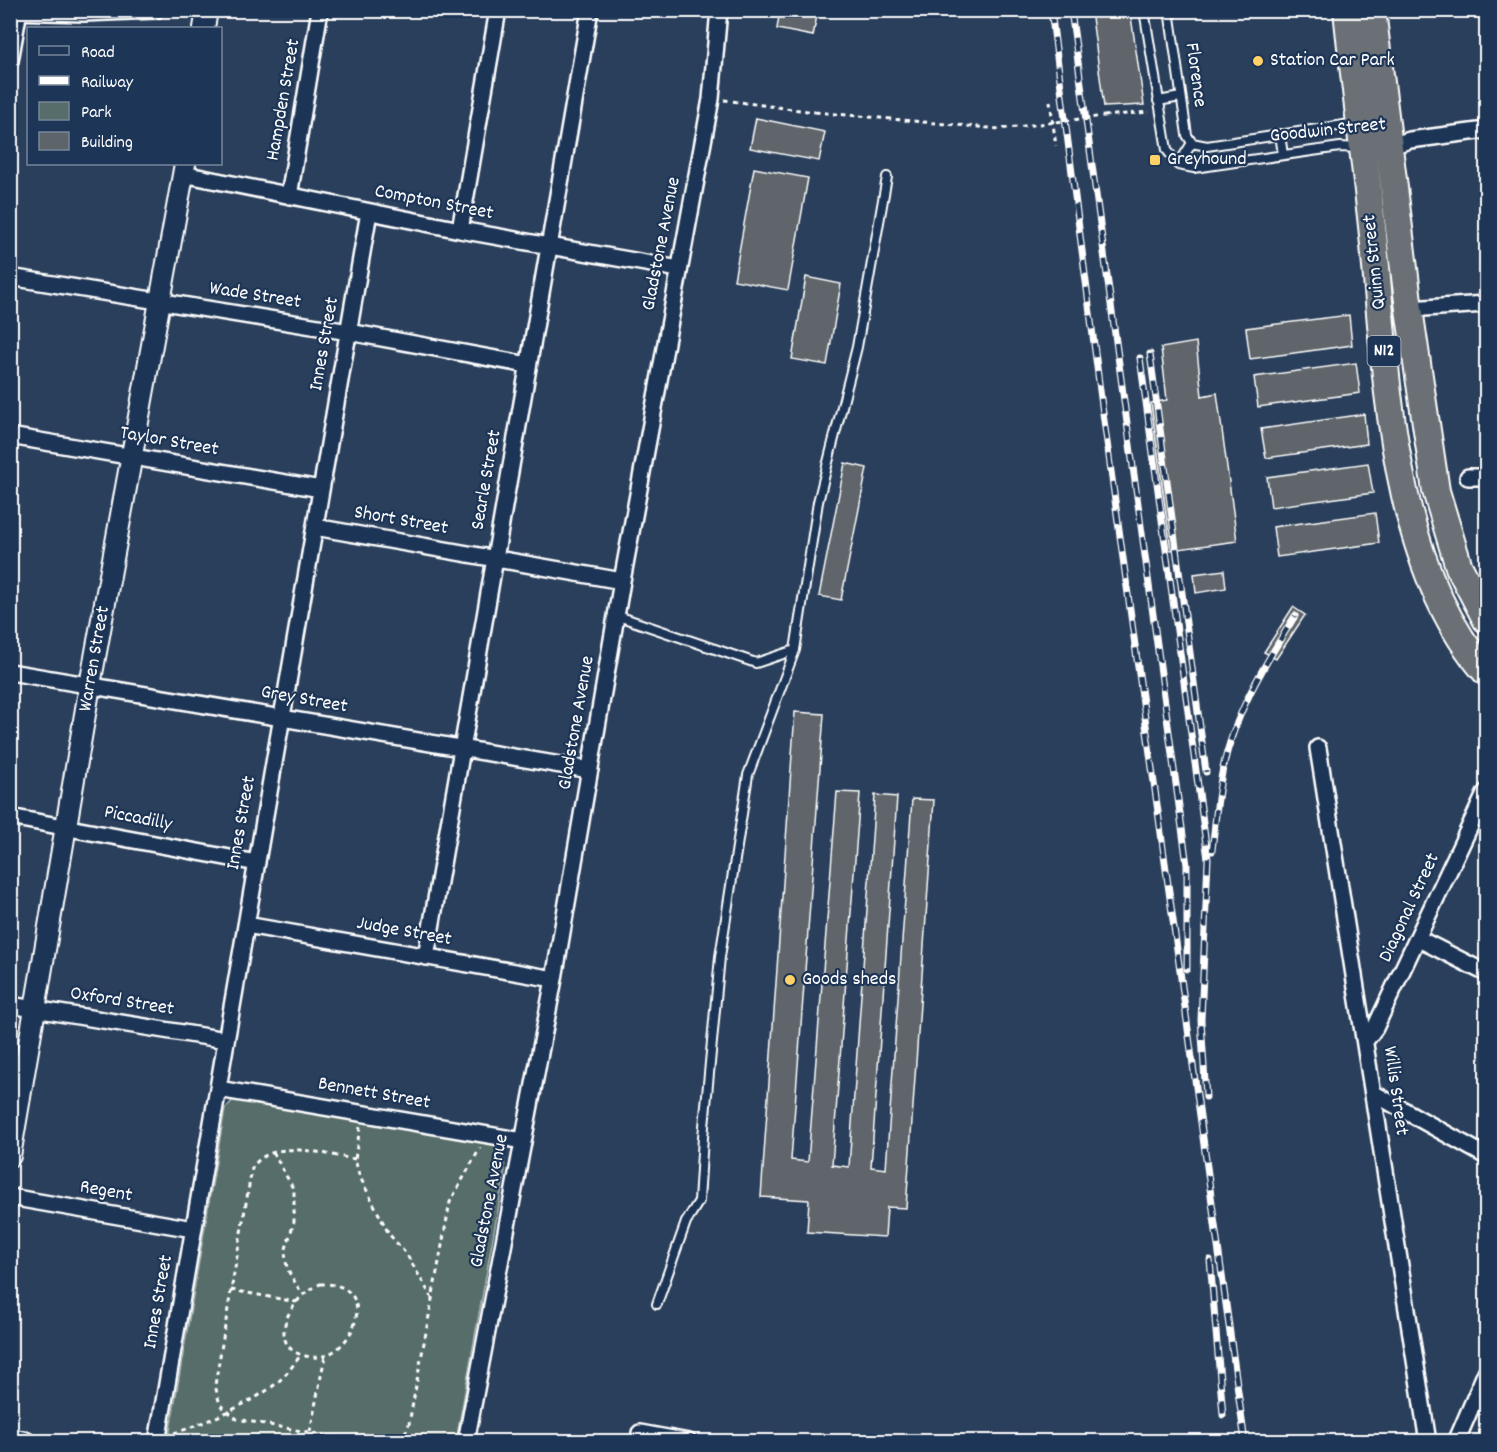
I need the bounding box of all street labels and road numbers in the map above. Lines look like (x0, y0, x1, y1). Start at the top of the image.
street label: Hampden Street (260, 37, 308, 163)
street label: Florence (1177, 41, 1213, 109)
street label: Goodwin Street (1269, 111, 1387, 151)
street label: Gladstone Avenue (635, 175, 689, 313)
street label: Compton Street (372, 178, 496, 228)
street label: Quinn Street (1356, 213, 1394, 311)
street label: Wade Street (207, 275, 303, 317)
street label: Innes Street (303, 295, 347, 393)
road number: N12 (1368, 336, 1400, 366)
street label: Taylor Street (117, 420, 221, 464)
street label: Searle Street (464, 428, 510, 532)
street label: Short Street (352, 499, 450, 543)
street label: Warren Street (72, 604, 118, 714)
street label: Gladstone Avenue (551, 654, 603, 792)
street label: Grey Street (258, 679, 350, 721)
street label: Innes Street (220, 774, 264, 872)
street label: Piccadilly (102, 799, 175, 839)
street label: Diagonal Street (1372, 849, 1448, 967)
street label: Judge Street (354, 910, 454, 954)
street label: Oxford Street (68, 980, 176, 1024)
street label: Willis Street (1375, 1045, 1415, 1137)
street label: Bennett Street (316, 1070, 432, 1118)
street label: Gladstone Avenue (463, 1132, 517, 1270)
street label: Regent (78, 1174, 134, 1210)
street label: Innes Street (137, 1253, 181, 1351)

